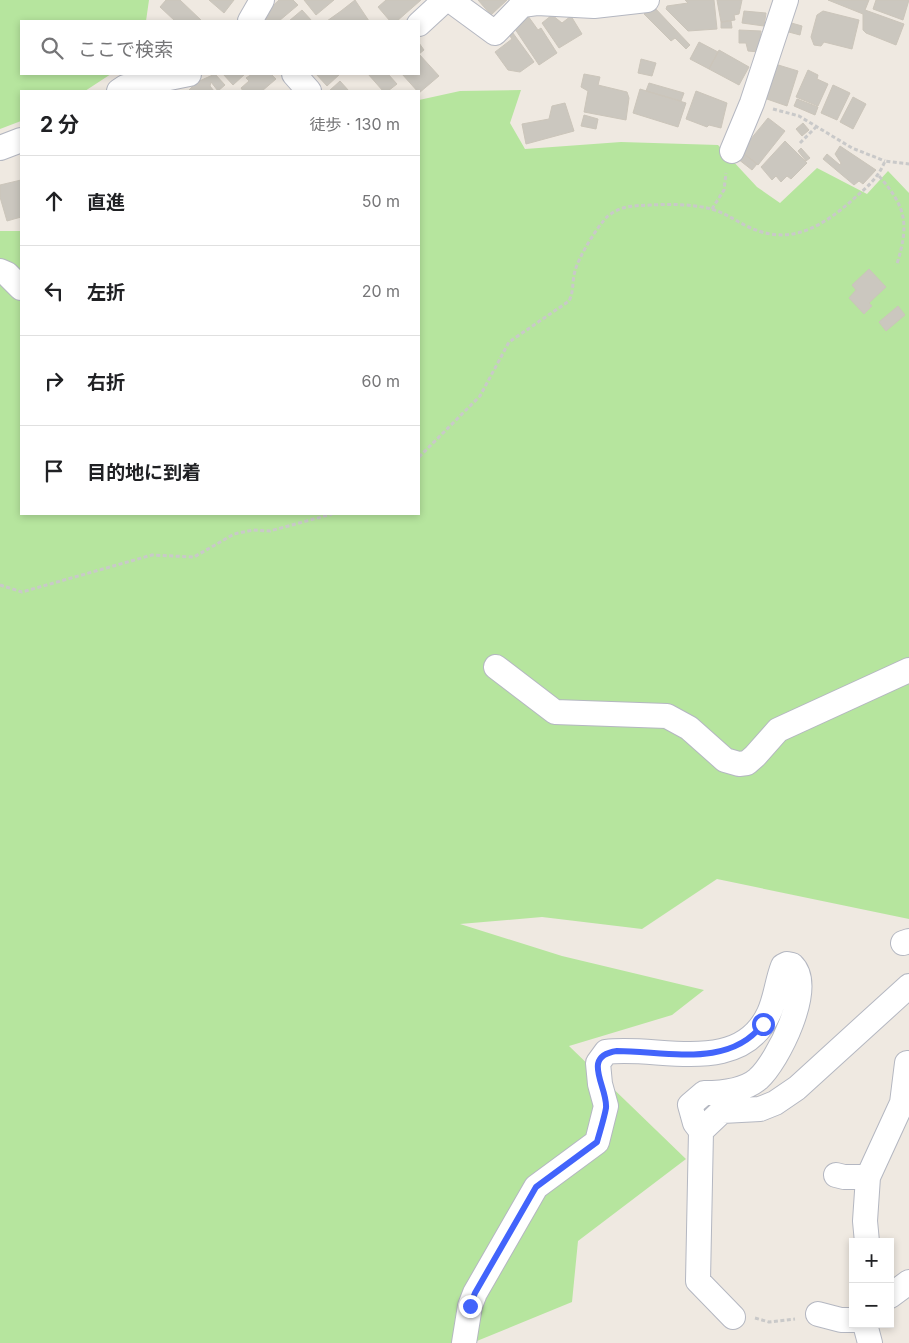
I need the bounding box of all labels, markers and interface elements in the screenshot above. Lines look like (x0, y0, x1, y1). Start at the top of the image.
search box (20, 20, 420, 75)
icon: search (38, 34, 66, 62)
text: ここで検索 (78, 38, 173, 61)
text: 2 分 (40, 112, 79, 137)
text: 徒歩 · 130 m (309, 114, 400, 134)
icon: ahead (40, 187, 68, 215)
text: 直進 (87, 191, 125, 214)
text: 50 m (362, 191, 400, 211)
icon: left (40, 277, 68, 305)
text: 左折 (87, 281, 125, 304)
text: 20 m (362, 281, 400, 301)
icon: right (40, 367, 68, 395)
text: 右折 (87, 371, 125, 394)
text: 60 m (361, 371, 400, 391)
icon: arrive (40, 457, 68, 485)
text: 目的地に到着 (87, 461, 201, 484)
route start (752, 1013, 775, 1036)
map controls (849, 1238, 894, 1328)
button: + (849, 1238, 894, 1283)
button: − (849, 1283, 894, 1328)
route end (459, 1295, 482, 1318)

